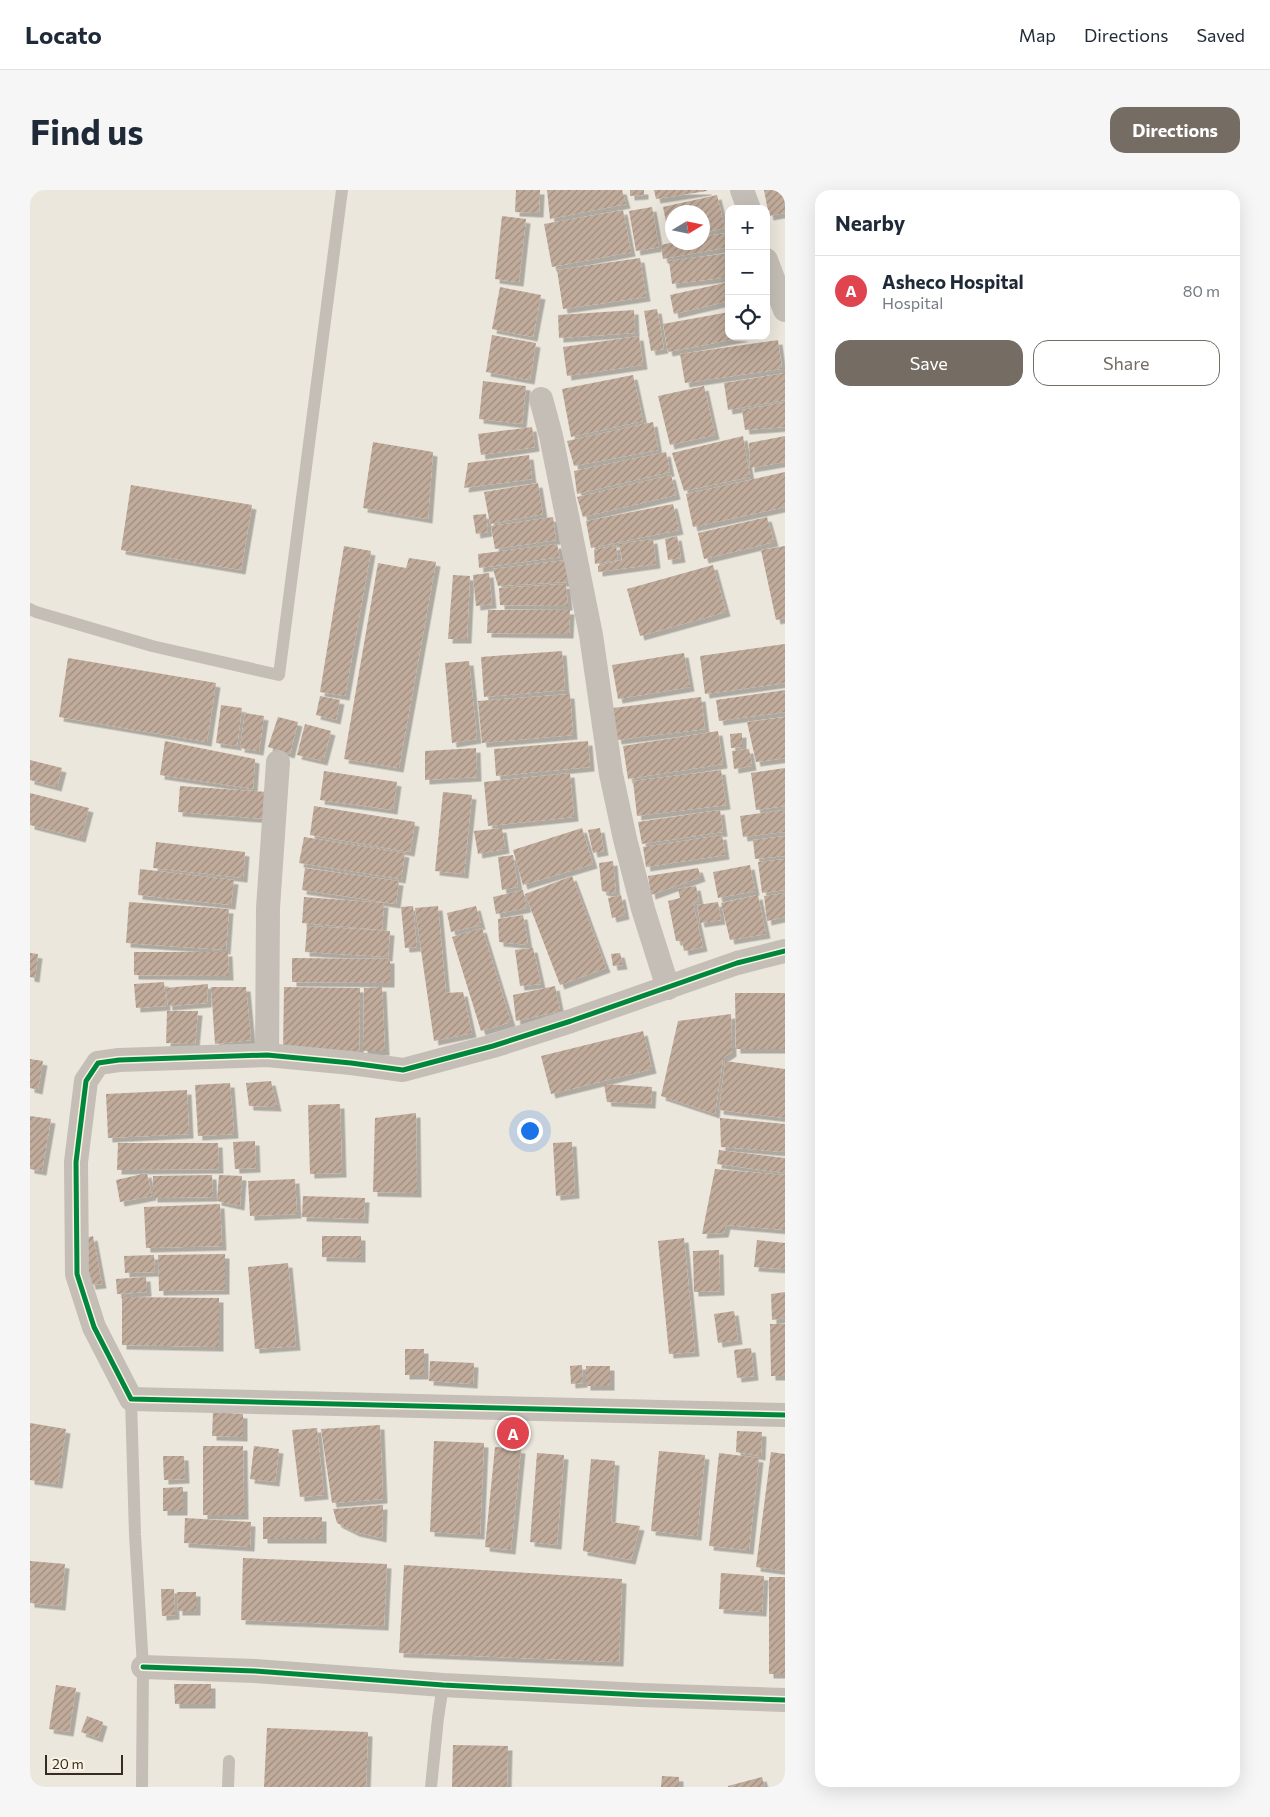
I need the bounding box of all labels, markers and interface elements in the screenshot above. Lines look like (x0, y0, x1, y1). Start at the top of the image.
text: Locato (25, 20, 102, 49)
text: Map (1019, 24, 1056, 46)
text: Directions (1084, 24, 1168, 46)
text: Saved (1196, 24, 1245, 46)
button: Directions (1110, 107, 1240, 153)
text: Find us (30, 109, 144, 152)
north arrow (665, 205, 710, 250)
map controls (725, 205, 770, 340)
button: + (725, 205, 770, 250)
text: Nearby (835, 210, 905, 235)
button: − (725, 250, 770, 295)
text: Asheco Hospital (882, 270, 1024, 293)
text: A (845, 281, 857, 300)
text: 80 m (1183, 281, 1220, 300)
text: Hospital (882, 293, 943, 312)
button: locate (725, 295, 770, 340)
button: Save (835, 340, 1023, 386)
button: Share (1033, 340, 1220, 386)
your location (517, 1118, 543, 1144)
pin: A (497, 1414, 529, 1452)
scale bar (45, 1752, 122, 1775)
text: 20 m (52, 1755, 84, 1772)

